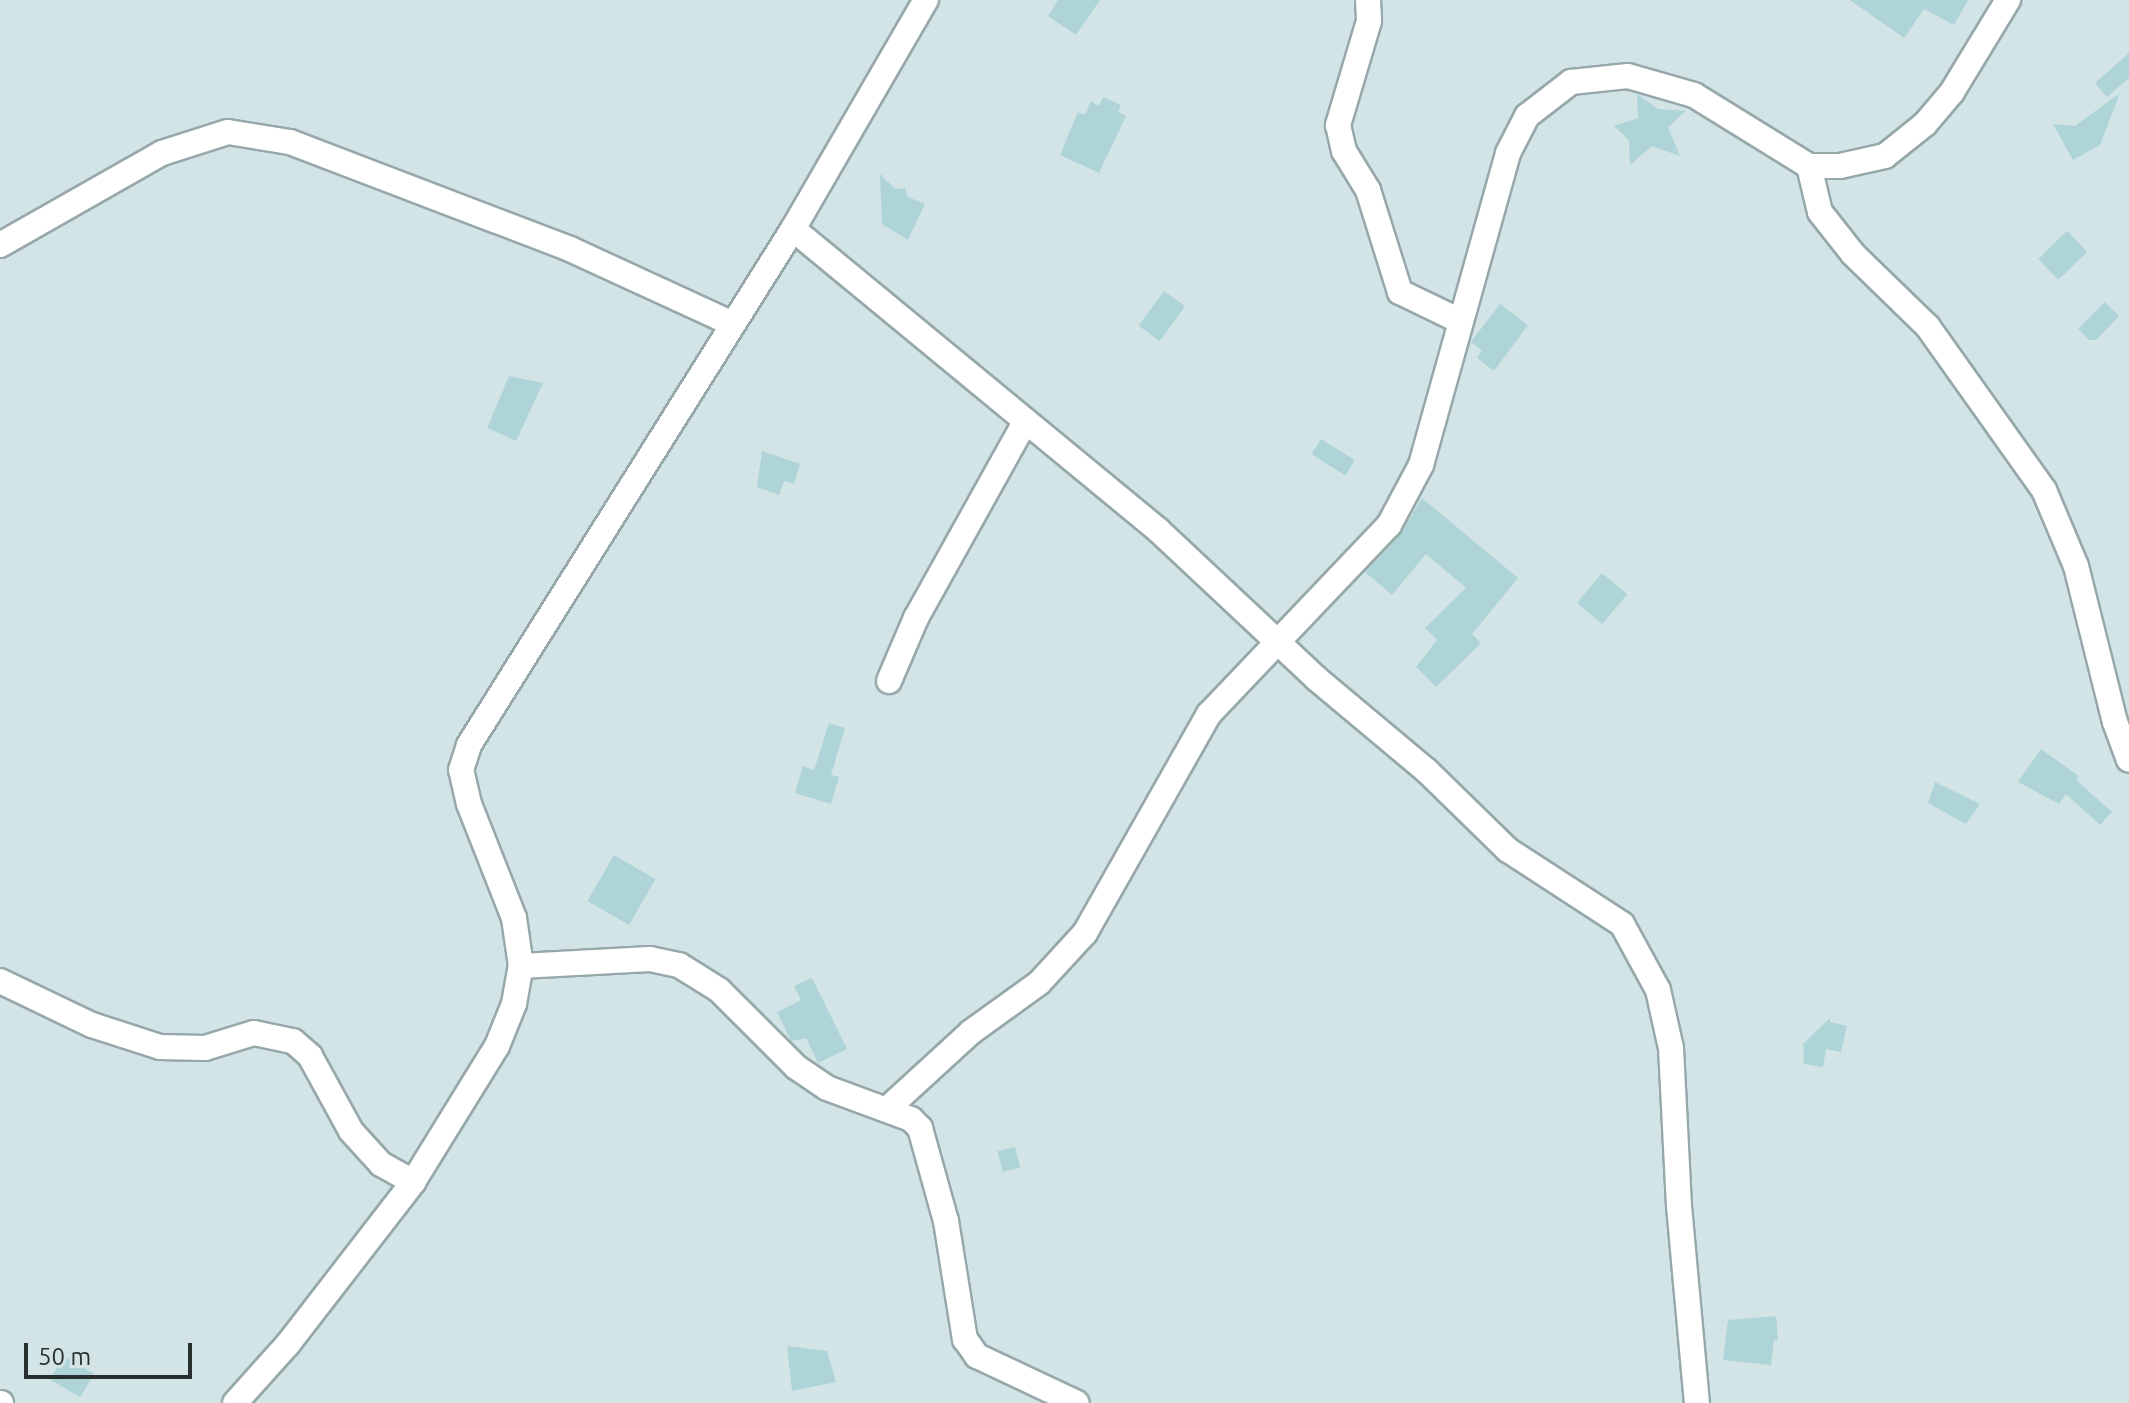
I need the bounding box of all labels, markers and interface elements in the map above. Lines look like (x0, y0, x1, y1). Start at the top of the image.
scale bar (28, 1327, 196, 1377)
text: 50 m (38, 1343, 91, 1370)

